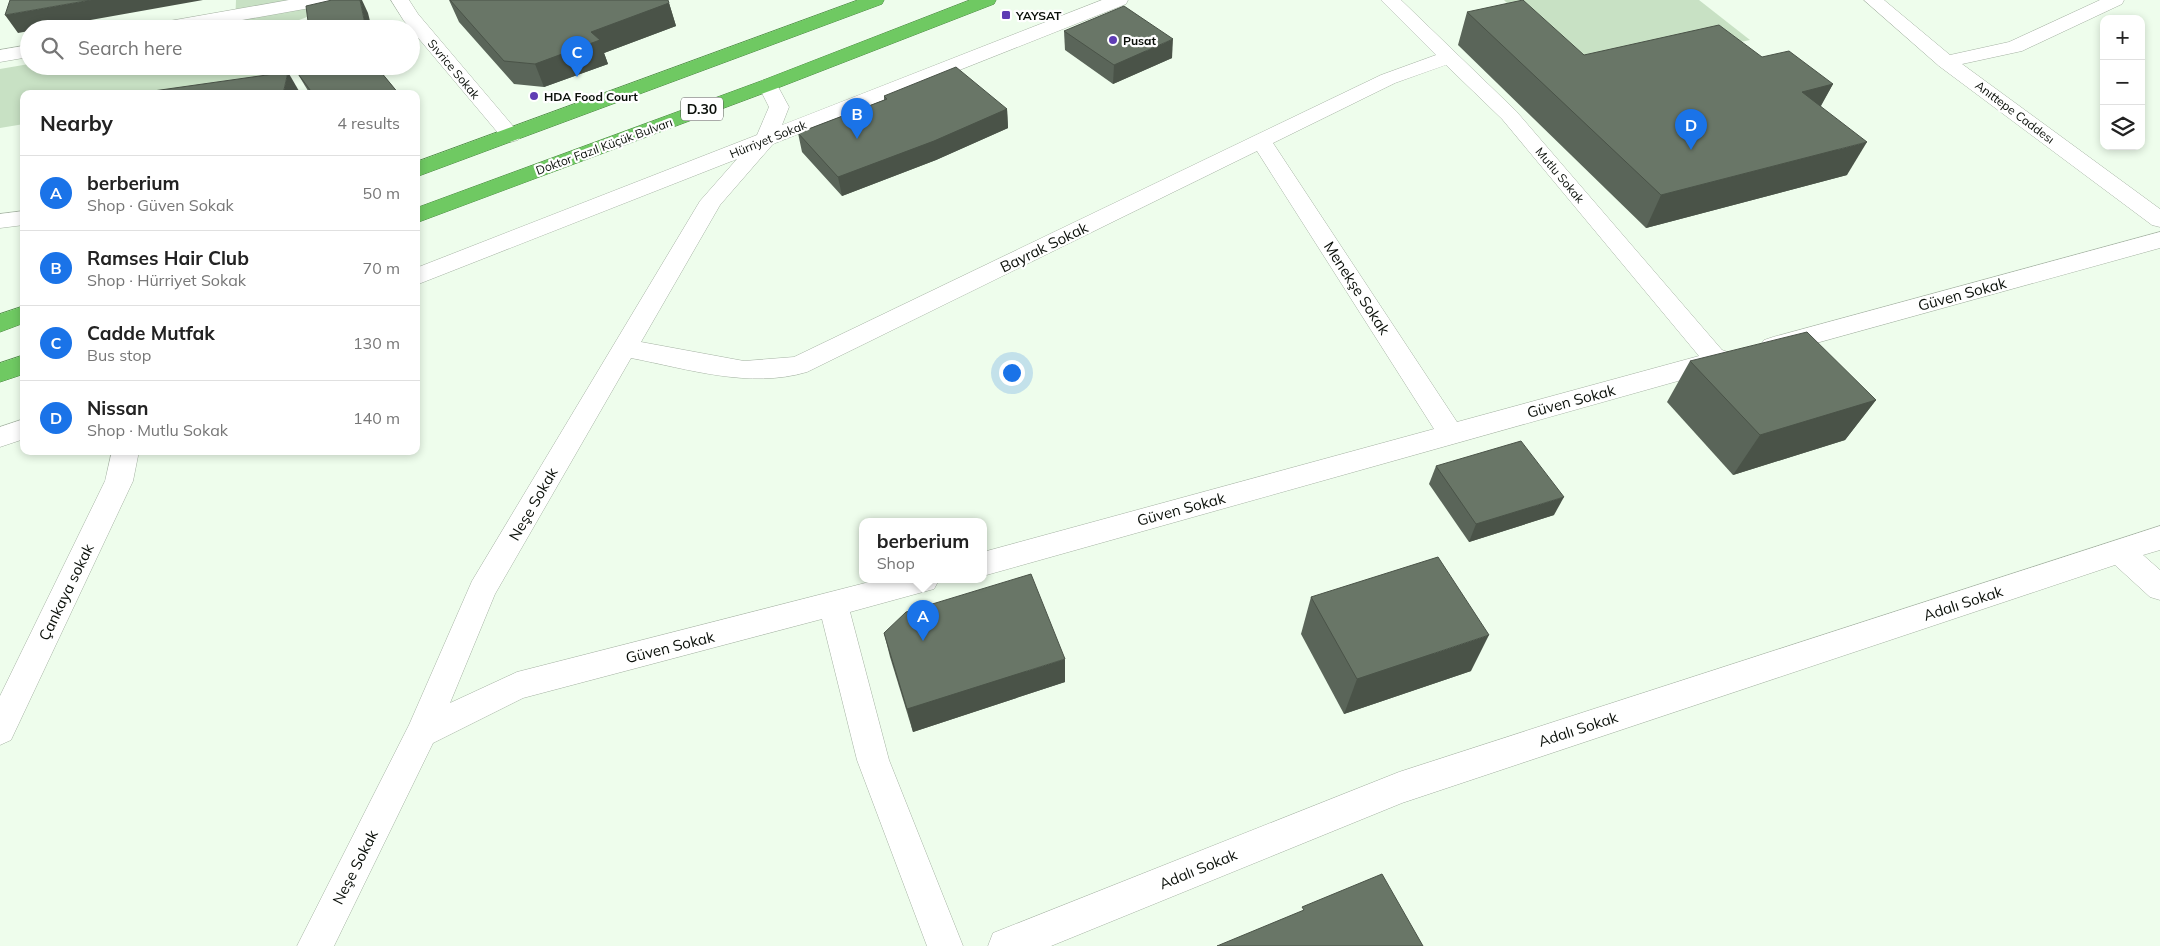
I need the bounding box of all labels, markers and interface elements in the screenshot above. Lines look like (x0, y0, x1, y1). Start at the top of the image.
place label: YAYSAT (1015, 8, 1062, 23)
marker: YAYSAT (1000, 9, 1012, 21)
map controls (2100, 15, 2145, 150)
button: + (2100, 15, 2145, 60)
search box (20, 20, 420, 75)
place label: Pusat (1123, 33, 1157, 48)
icon: search (38, 34, 66, 62)
marker: Pusat (1107, 34, 1119, 46)
text: Search here (78, 36, 182, 60)
street label: Sıvrice Sokak (425, 36, 484, 102)
pin: C (561, 36, 593, 77)
button: − (2100, 60, 2145, 105)
street label: Anıttepe Caddesı (1972, 77, 2058, 147)
place label: HDA Food Court (544, 89, 638, 104)
marker: HDA Food Court (528, 90, 540, 102)
road number: D.30 (681, 98, 723, 120)
pin: B (841, 98, 873, 139)
button: layers (2100, 105, 2145, 150)
pin: D (1675, 109, 1707, 150)
text: Nearby (40, 110, 113, 136)
text: 4 results (337, 113, 400, 133)
street label: Doktor Fazıl Küçük Bulvarı (534, 114, 674, 178)
street label: Hürriyet Sokak (727, 116, 809, 161)
street label: Mutlu Sokak (1532, 144, 1588, 207)
text: berberium (87, 171, 180, 195)
text: A (50, 183, 62, 203)
text: 50 m (363, 183, 400, 203)
text: Shop · Güven Sokak (87, 195, 234, 215)
street label: Bayrak Sokak (997, 217, 1091, 276)
street label: Menekşe Sokak (1320, 238, 1394, 338)
text: Ramses Hair Club (87, 246, 249, 270)
text: B (50, 258, 62, 278)
text: 70 m (363, 258, 400, 278)
text: Shop · Hürriyet Sokak (87, 270, 246, 290)
street label: Güven Sokak (1916, 273, 2008, 315)
text: Cadde Mutfak (87, 321, 215, 345)
text: C (51, 333, 61, 353)
text: 130 m (353, 333, 400, 353)
text: Bus stop (87, 345, 151, 365)
your location (999, 360, 1025, 386)
street label: Güven Sokak (1525, 380, 1617, 422)
text: Nissan (87, 396, 149, 420)
text: D (50, 408, 62, 428)
text: 140 m (353, 408, 400, 428)
text: Shop · Mutlu Sokak (87, 420, 228, 440)
street label: Neşe Sokak (504, 464, 562, 544)
street label: Güven Sokak (1135, 488, 1227, 530)
popup (859, 518, 987, 583)
text: berberium (877, 529, 969, 553)
street label: Çankaya sokak (34, 540, 98, 644)
text: Shop (877, 553, 915, 573)
street label: Adalı Sokak (1921, 581, 2005, 625)
pin: A (907, 600, 939, 641)
street label: Güven Sokak (624, 627, 717, 667)
street label: Adalı Sokak (1536, 707, 1620, 751)
street label: Neşe Sokak (328, 826, 382, 907)
street label: Adalı Sokak (1156, 845, 1240, 893)

